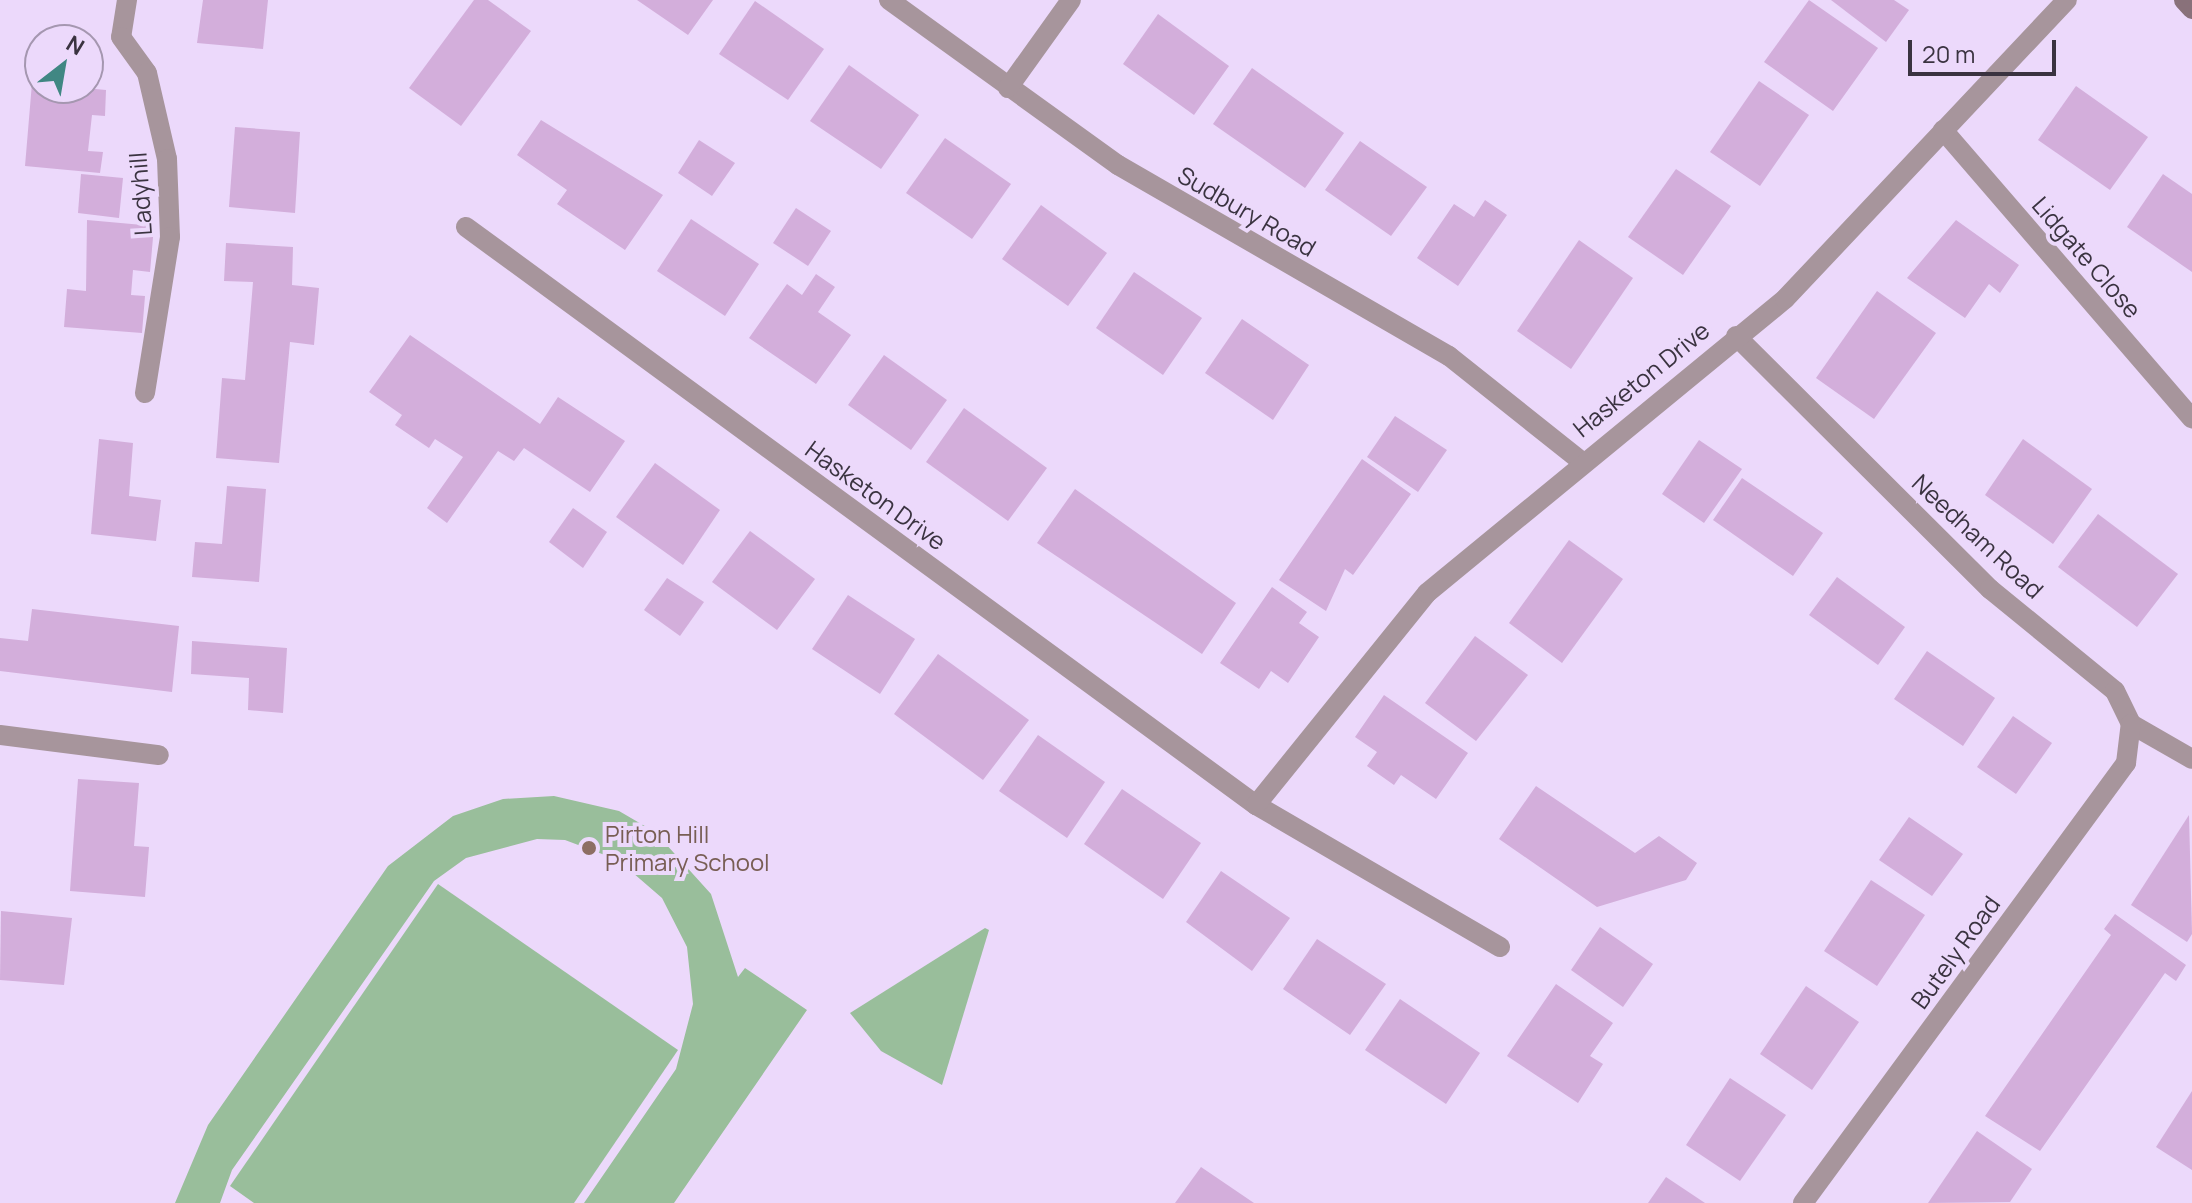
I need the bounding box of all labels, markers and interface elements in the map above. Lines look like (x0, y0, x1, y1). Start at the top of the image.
north arrow (24, 24, 104, 104)
scale bar (1912, 24, 2060, 74)
text: N (61, 28, 90, 62)
text: 20 m (1922, 37, 1975, 70)
street label: Ladyhill (123, 151, 157, 237)
street label: Sudbury Road (1173, 160, 1321, 262)
street label: Lidgate Close (2027, 191, 2147, 323)
street label: Hasketon Drive (1567, 315, 1715, 443)
street label: Hasketon Drive (800, 434, 952, 556)
street label: Needham Road (1907, 468, 2049, 604)
place label: Pirton Hill Primary School (605, 820, 770, 876)
marker: Pirton Hill Primary School (580, 839, 598, 857)
street label: Butely Road (1905, 890, 2005, 1014)

